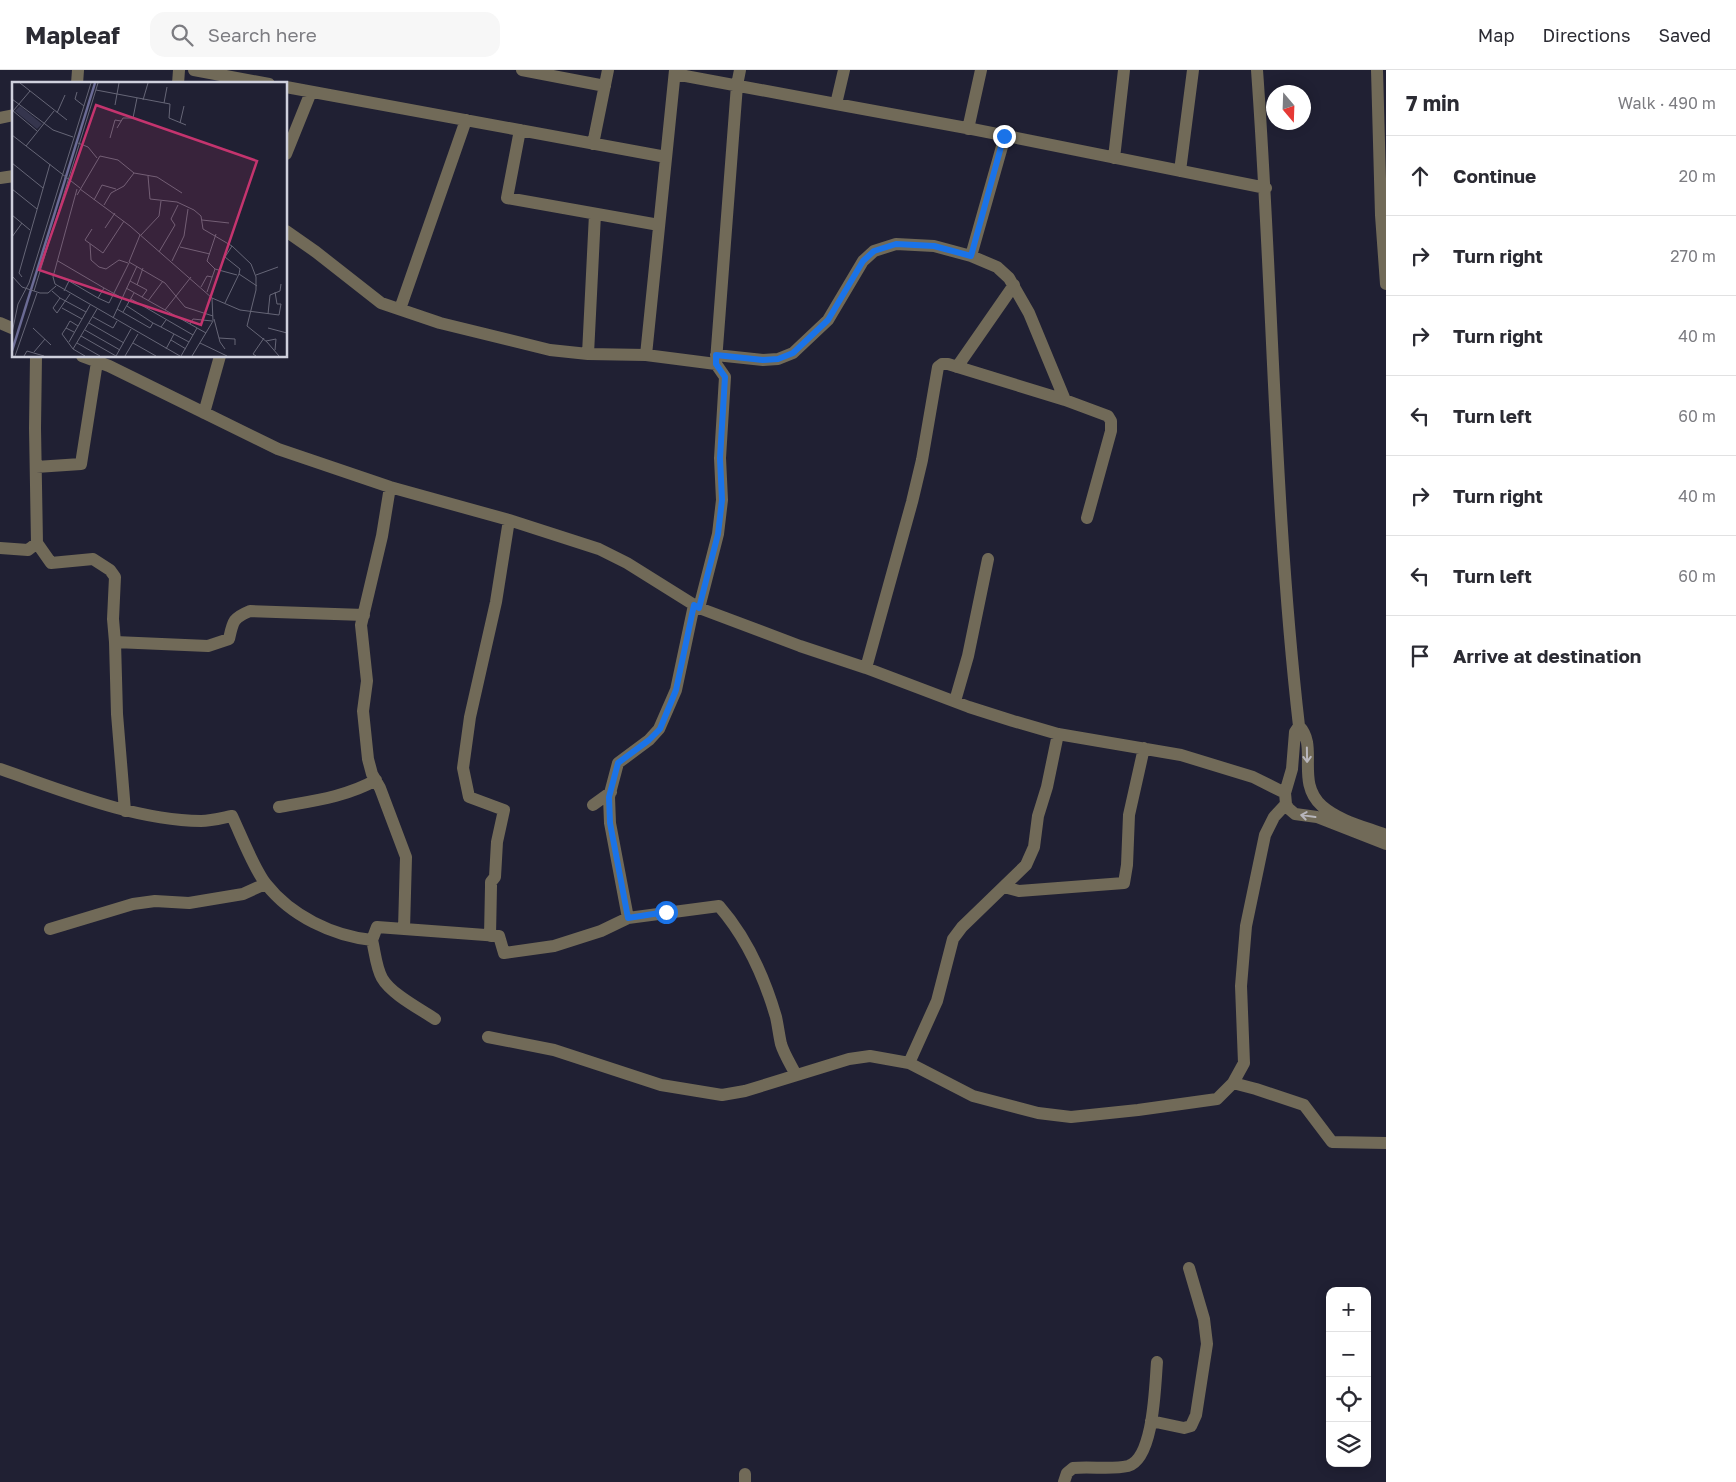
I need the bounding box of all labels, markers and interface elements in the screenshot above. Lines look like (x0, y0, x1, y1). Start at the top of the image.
search box (150, 12, 500, 57)
text: Mapleaf (25, 20, 120, 49)
icon: search (168, 21, 196, 49)
text: Search here (208, 23, 317, 46)
text: Map (1478, 24, 1514, 46)
text: Directions (1542, 24, 1630, 46)
text: Saved (1658, 24, 1711, 46)
inset map (12, 82, 288, 358)
north arrow (1266, 85, 1311, 130)
text: 7 min (1406, 90, 1460, 116)
text: Walk · 490 m (1618, 93, 1716, 113)
route end (993, 125, 1016, 148)
icon: ahead (1406, 162, 1434, 190)
text: Continue (1453, 164, 1536, 187)
text: 20 m (1679, 166, 1716, 186)
icon: right (1406, 242, 1434, 270)
text: Turn right (1453, 244, 1543, 267)
text: 270 m (1670, 246, 1716, 266)
icon: right (1406, 322, 1434, 350)
text: Turn right (1453, 324, 1543, 347)
text: 40 m (1678, 326, 1716, 346)
icon: left (1406, 402, 1434, 430)
text: Turn left (1453, 404, 1532, 427)
text: 60 m (1678, 406, 1716, 426)
icon: right (1406, 482, 1434, 510)
text: Turn right (1453, 484, 1543, 507)
text: 40 m (1678, 486, 1716, 506)
icon: left (1406, 562, 1434, 590)
text: Turn left (1453, 564, 1532, 587)
text: 60 m (1678, 566, 1716, 586)
icon: arrive (1406, 642, 1434, 670)
text: Arrive at destination (1453, 644, 1641, 667)
one-way arrow (1302, 747, 1312, 763)
one-way arrow (1300, 811, 1316, 821)
route start (655, 901, 678, 924)
map controls (1326, 1287, 1371, 1467)
button: + (1326, 1287, 1371, 1332)
button: − (1326, 1332, 1371, 1377)
button: locate (1326, 1377, 1371, 1422)
button: layers (1326, 1422, 1371, 1467)

